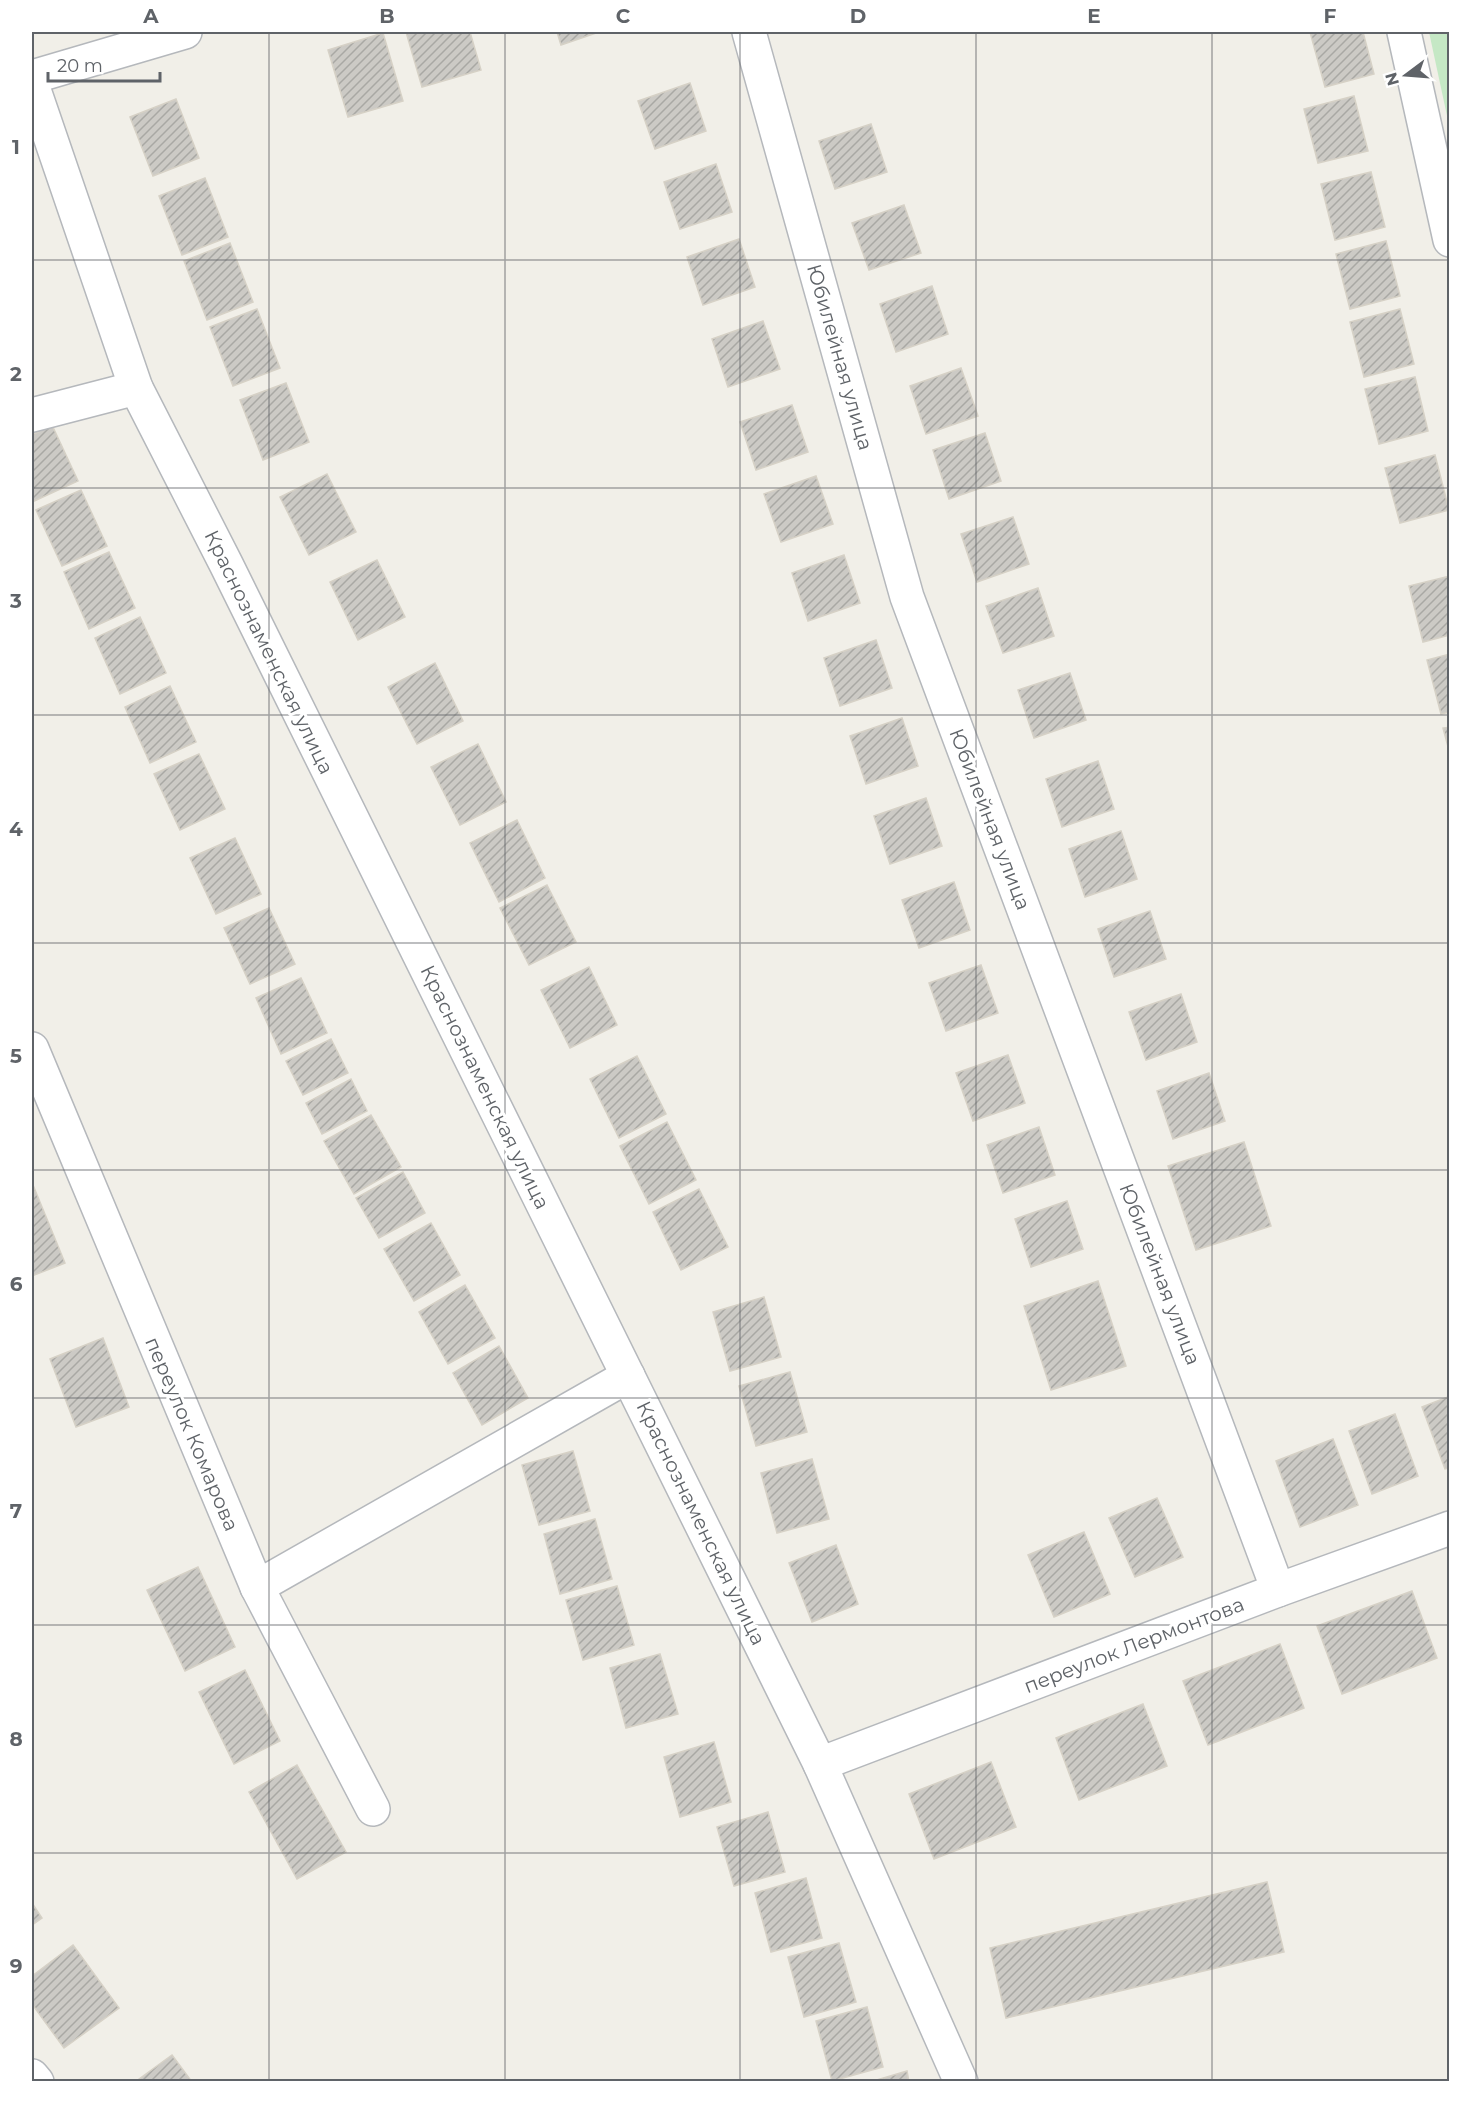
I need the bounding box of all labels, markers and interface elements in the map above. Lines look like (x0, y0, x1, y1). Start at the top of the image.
text: A (142, 4, 159, 28)
text: B (379, 4, 395, 28)
text: C (616, 4, 631, 28)
text: D (850, 4, 866, 28)
text: E (1087, 4, 1101, 28)
text: F (1324, 4, 1337, 28)
scale bar (48, 45, 160, 83)
north arrow (1376, 45, 1436, 105)
text: 20 m (57, 55, 103, 77)
text: N (1381, 70, 1403, 88)
text: 1 (12, 135, 20, 159)
street label: Юбилейная улица (802, 261, 878, 453)
text: 2 (10, 362, 22, 386)
street label: Краснознаменская улица (199, 526, 339, 778)
text: 3 (9, 589, 22, 613)
street label: Юбилейная улица (944, 725, 1036, 913)
text: 4 (9, 817, 23, 841)
street label: Краснознаменская улица (415, 961, 555, 1213)
text: 5 (10, 1044, 22, 1068)
street label: Юбилейная улица (1114, 1180, 1206, 1368)
text: 6 (10, 1272, 23, 1296)
street label: переулок Комарова (140, 1333, 244, 1535)
street label: Краснознаменская улица (631, 1397, 771, 1649)
text: 7 (10, 1499, 22, 1523)
street label: переулок Лермонтова (1020, 1592, 1248, 1698)
text: 8 (9, 1727, 23, 1751)
text: 9 (10, 1954, 22, 1978)

